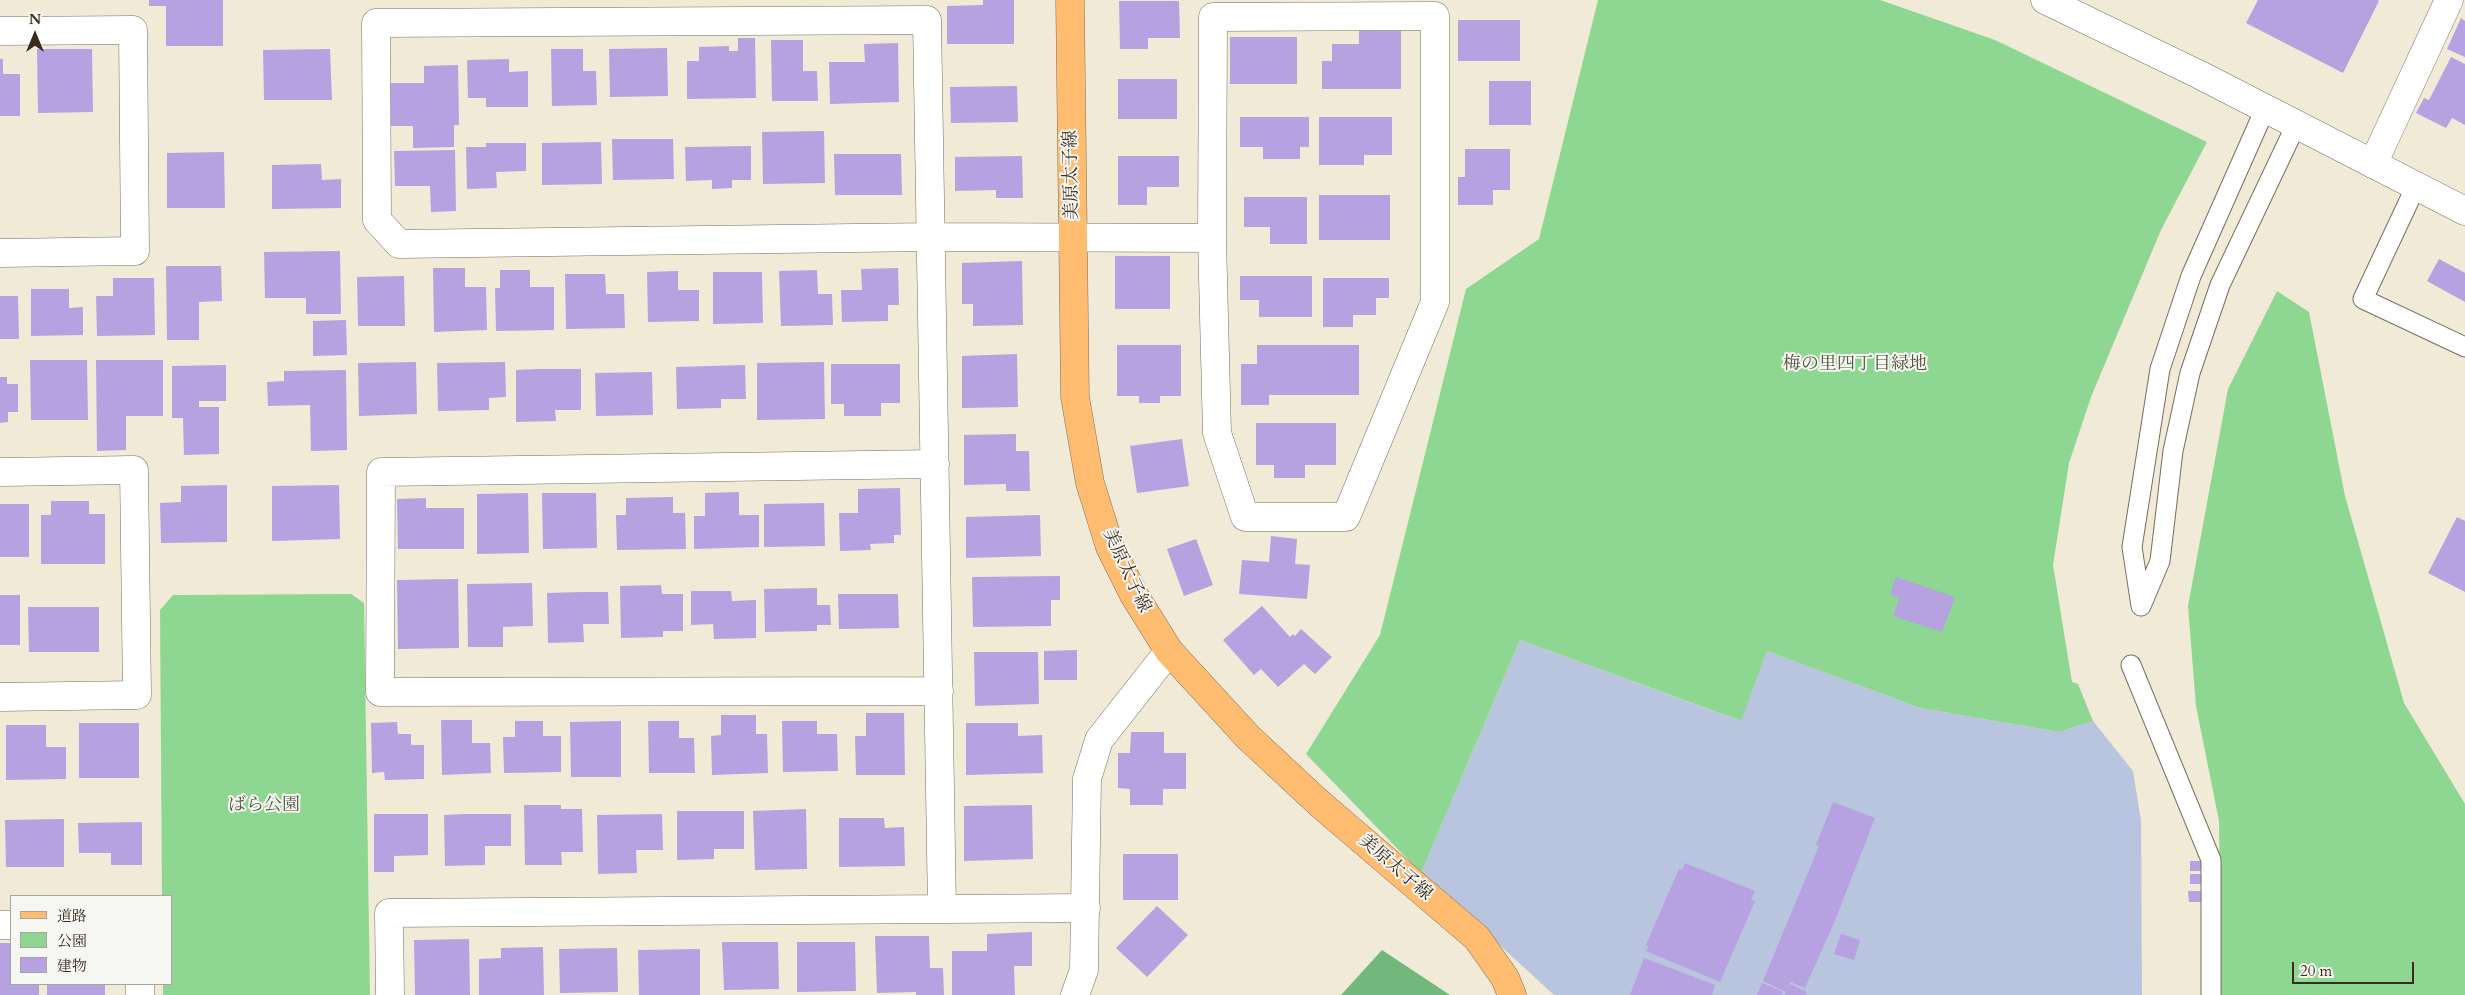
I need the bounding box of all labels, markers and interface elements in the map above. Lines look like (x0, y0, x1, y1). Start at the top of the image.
north arrow (10, 10, 60, 60)
text: N (29, 10, 41, 29)
street label: 美原太子線 (1060, 130, 1084, 220)
park label: 梅の里四丁目緑地 (1783, 354, 1927, 376)
street label: 美原太子線 (1097, 526, 1155, 616)
park label: ばら公園 (228, 795, 300, 817)
street label: 美原太子線 (1354, 830, 1436, 906)
legend (10, 895, 172, 985)
text: 道路 (57, 906, 87, 926)
text: 公園 (57, 931, 87, 951)
scale bar (2295, 952, 2418, 984)
text: 建物 (57, 956, 87, 976)
text: 20 m (2300, 961, 2332, 981)

